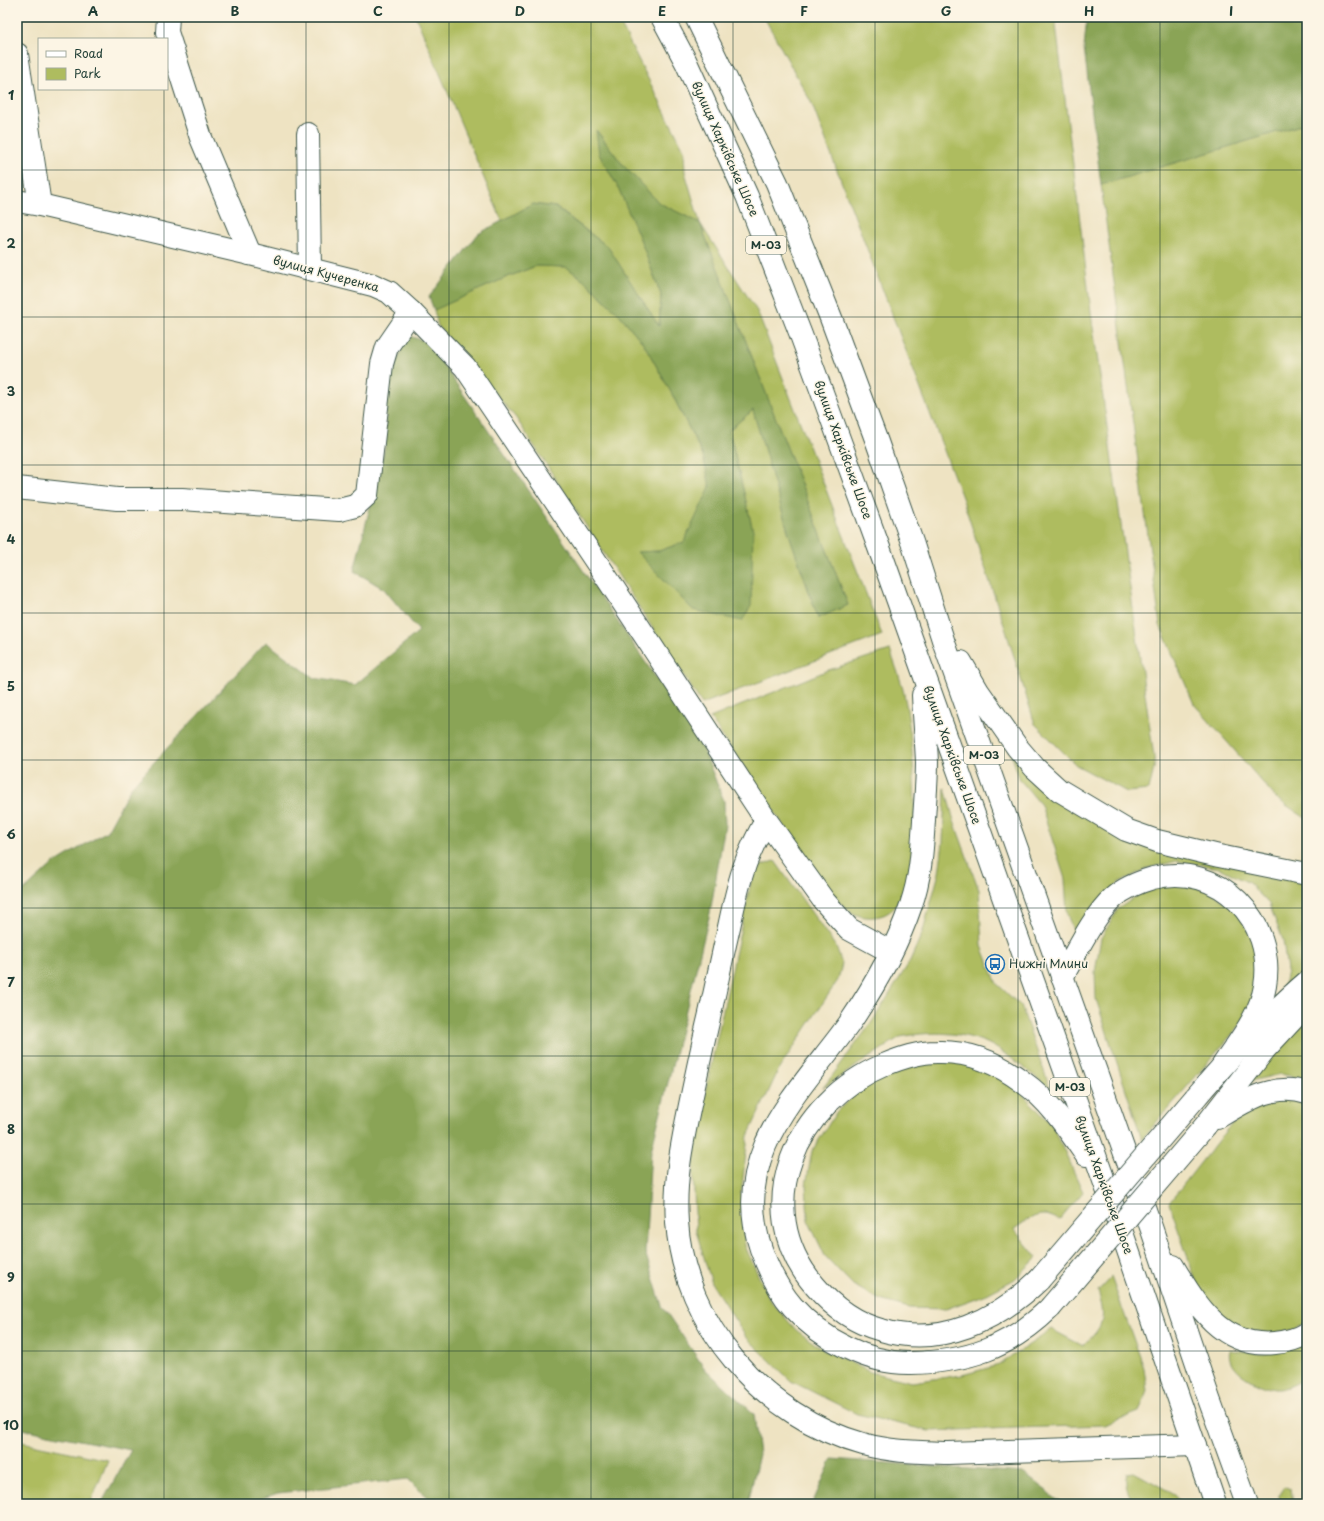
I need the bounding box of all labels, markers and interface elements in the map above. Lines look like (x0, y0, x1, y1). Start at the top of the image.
text: A (88, 1, 98, 20)
text: B (231, 1, 240, 20)
text: C (373, 1, 383, 20)
text: D (515, 1, 525, 20)
text: E (658, 1, 666, 20)
text: F (800, 1, 808, 20)
text: G (941, 1, 951, 20)
text: H (1084, 1, 1094, 20)
text: I (1229, 1, 1233, 20)
legend (38, 38, 168, 90)
text: Road (74, 44, 103, 62)
text: Park (74, 64, 101, 82)
street label: вулиця Харківське Шосе (688, 78, 764, 220)
text: 1 (8, 85, 14, 104)
text: 2 (6, 233, 16, 252)
road number: М-03 (746, 236, 786, 254)
street label: вулиця Кучеренка (271, 250, 382, 296)
street label: вулиця Харківське Шосе (810, 378, 878, 522)
text: 3 (7, 381, 16, 400)
text: 4 (7, 529, 16, 548)
text: 5 (7, 676, 15, 695)
street label: вулиця Харківське Шосе (919, 683, 987, 827)
road number: М-03 (964, 746, 1004, 764)
text: 6 (6, 824, 16, 843)
bus stop icon: Нижні Млини (984, 953, 1006, 975)
place label: Нижні Млини (1009, 954, 1088, 972)
text: 7 (7, 972, 15, 991)
road number: М-03 (1050, 1078, 1090, 1096)
street label: вулиця Харківське Шосе (1071, 1113, 1139, 1257)
text: 8 (7, 1119, 15, 1138)
text: 9 (7, 1267, 15, 1286)
text: 10 (3, 1415, 19, 1434)

